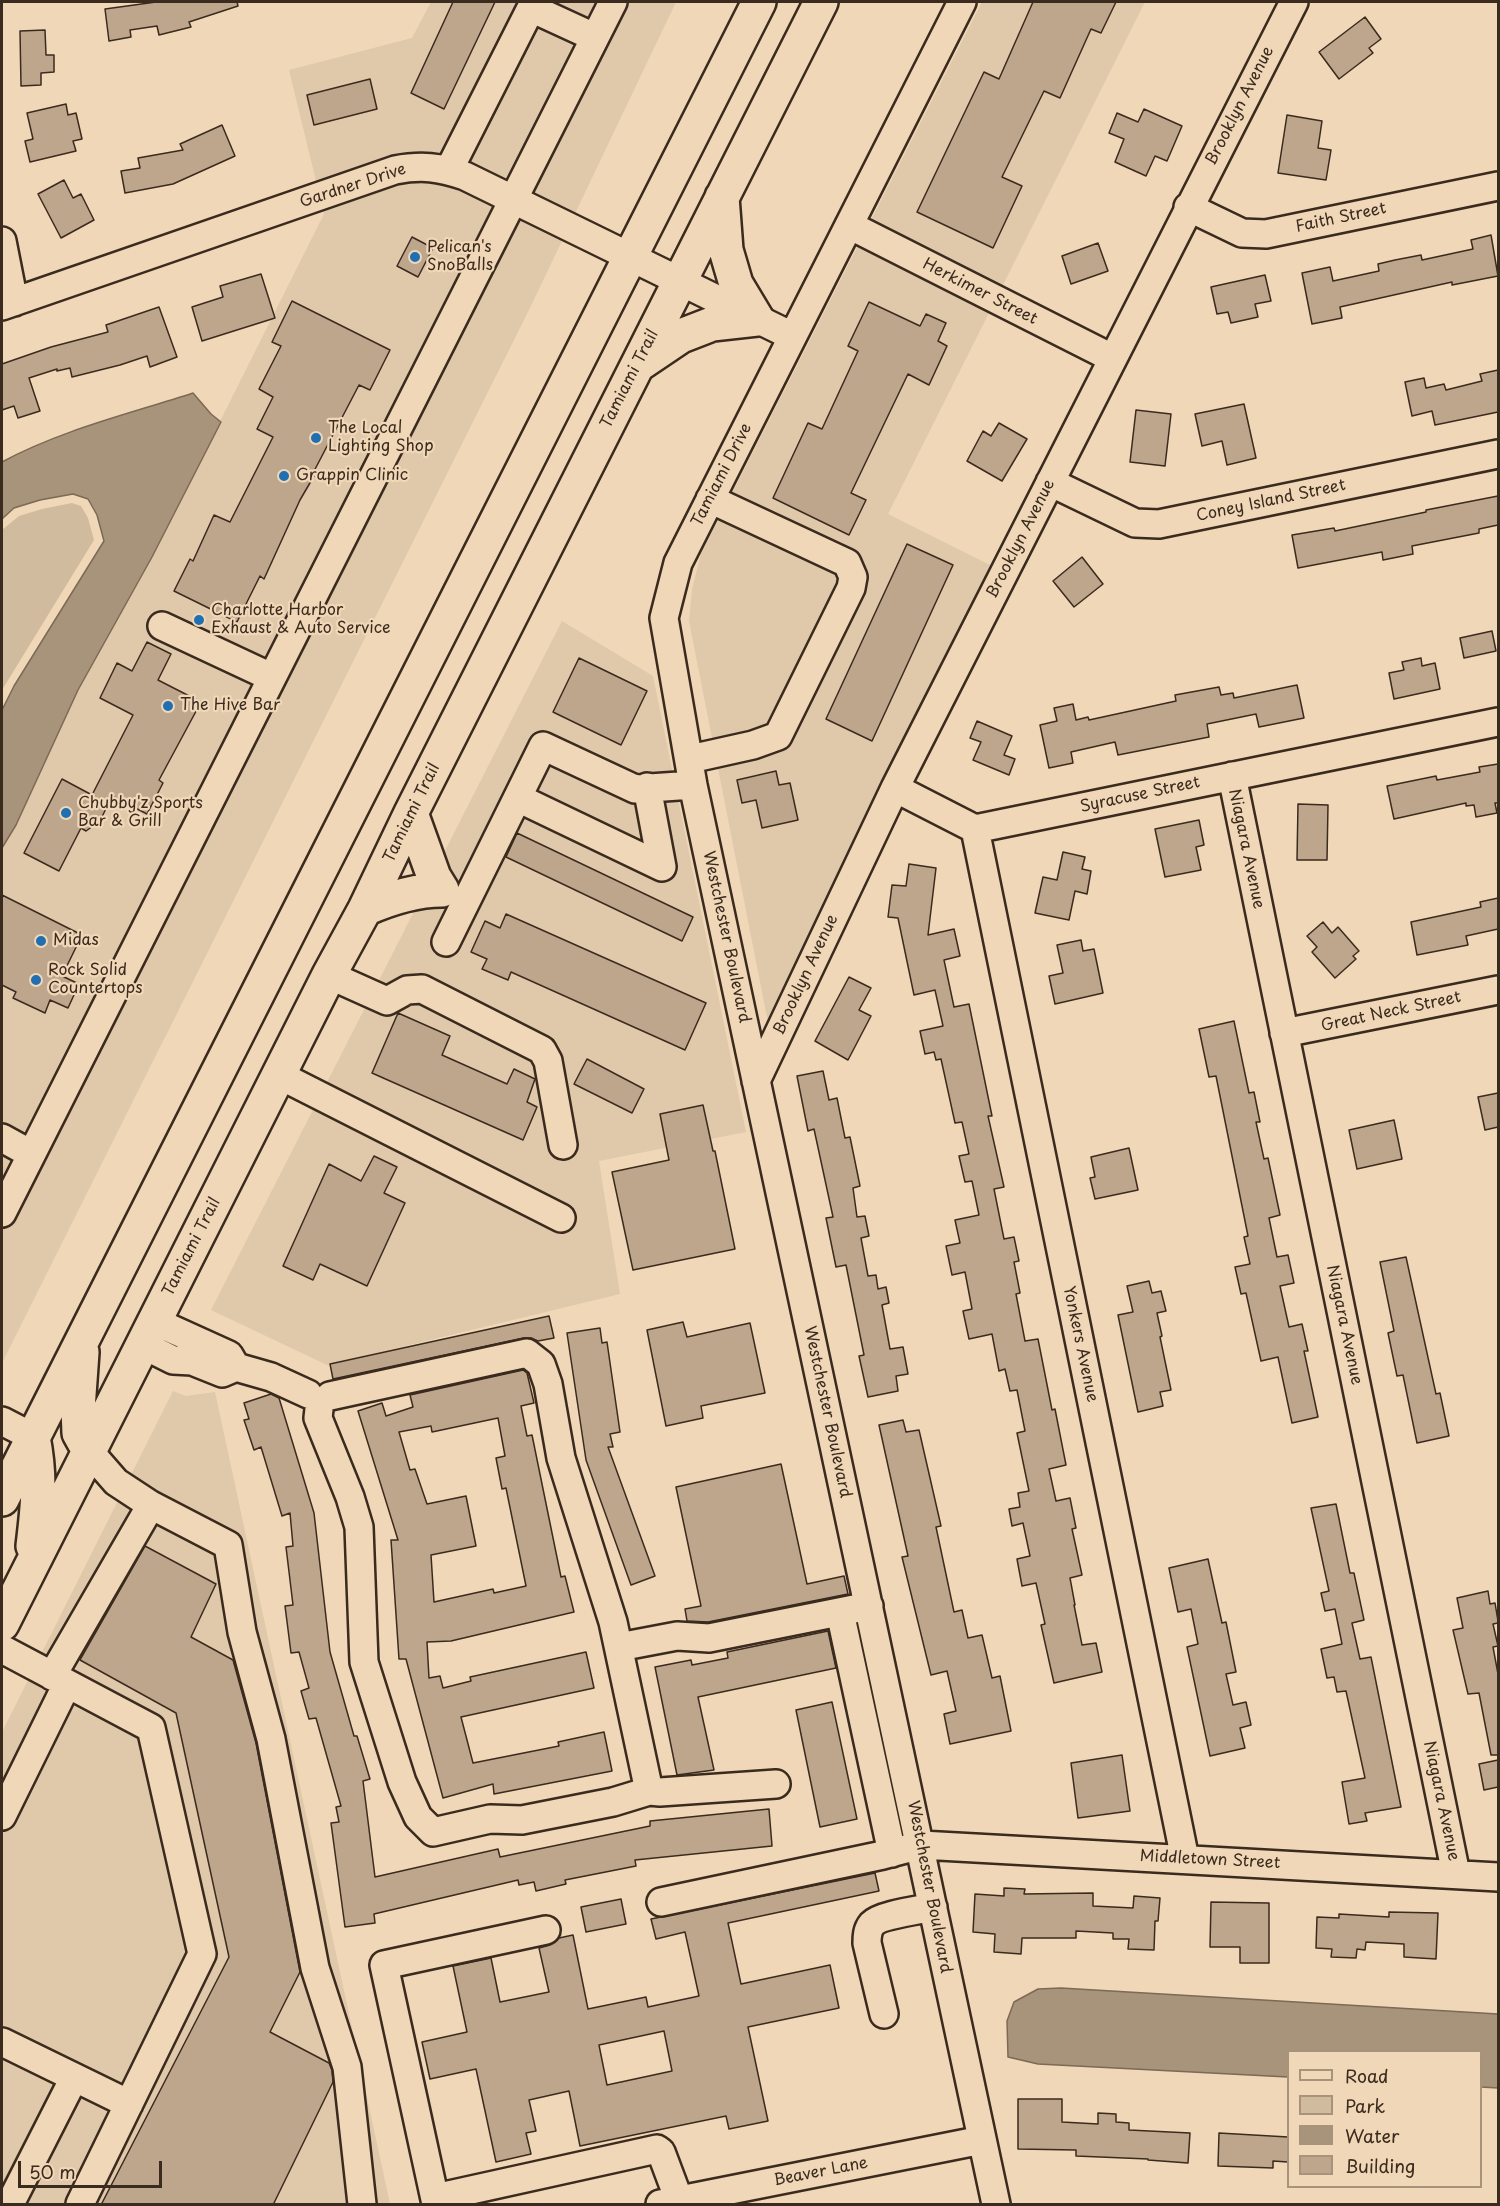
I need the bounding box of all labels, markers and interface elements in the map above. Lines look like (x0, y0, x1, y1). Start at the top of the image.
street label: Brooklyn Avenue (1202, 43, 1278, 169)
street label: Gardner Drive (297, 160, 409, 212)
street label: Faith Street (1294, 199, 1388, 237)
place label: Pelican's SnoBalls (427, 238, 493, 276)
marker: Pelican's SnoBalls (408, 250, 422, 264)
street label: Herkimer Street (920, 255, 1040, 329)
street label: Tamiami Trail (597, 326, 663, 432)
place label: The Local Lighting Shop (328, 419, 434, 457)
street label: Tamiami Drive (688, 420, 756, 530)
marker: The Local Lighting Shop (309, 431, 323, 445)
place label: Grappin Clinic (296, 466, 408, 486)
marker: Grappin Clinic (277, 469, 291, 483)
street label: Brooklyn Avenue (983, 476, 1059, 602)
street label: Coney Island Street (1195, 476, 1347, 526)
place label: Charlotte Harbor Exhaust & Auto Service (211, 601, 391, 639)
marker: Charlotte Harbor Exhaust & Auto Service (192, 613, 206, 627)
place label: The Hive Bar (180, 696, 280, 716)
marker: The Hive Bar (161, 699, 175, 713)
street label: Tamiami Trail (380, 760, 444, 866)
street label: Syracuse Street (1078, 773, 1202, 817)
street label: Niagara Avenue (1224, 787, 1268, 911)
place label: Chubby'z Sports Bar & Grill (78, 794, 203, 832)
marker: Chubby'z Sports Bar & Grill (59, 806, 73, 820)
street label: Westchester Boulevard (698, 849, 754, 1025)
street label: Brooklyn Avenue (770, 912, 842, 1038)
place label: Midas (53, 931, 99, 951)
marker: Midas (34, 934, 48, 948)
place label: Rock Solid Countertops (48, 961, 143, 999)
marker: Rock Solid Countertops (29, 973, 43, 987)
street label: Great Neck Street (1319, 988, 1463, 1036)
street label: Tamiami Trail (159, 1194, 225, 1300)
street label: Niagara Avenue (1322, 1263, 1366, 1387)
street label: Yonkers Avenue (1058, 1284, 1102, 1404)
street label: Westchester Boulevard (799, 1324, 855, 1500)
street label: Niagara Avenue (1419, 1739, 1463, 1863)
street label: Westchester Boulevard (903, 1799, 955, 1975)
street label: Middletown Street (1139, 1847, 1281, 1873)
legend (1287, 2050, 1482, 2188)
text: Road (1345, 2062, 1389, 2089)
text: Park (1345, 2092, 1385, 2119)
text: Water (1345, 2122, 1399, 2149)
scale bar (21, 2149, 165, 2187)
text: Building (1345, 2152, 1415, 2179)
street label: Beaver Lane (772, 2153, 870, 2191)
text: 50 m (29, 2158, 76, 2185)

